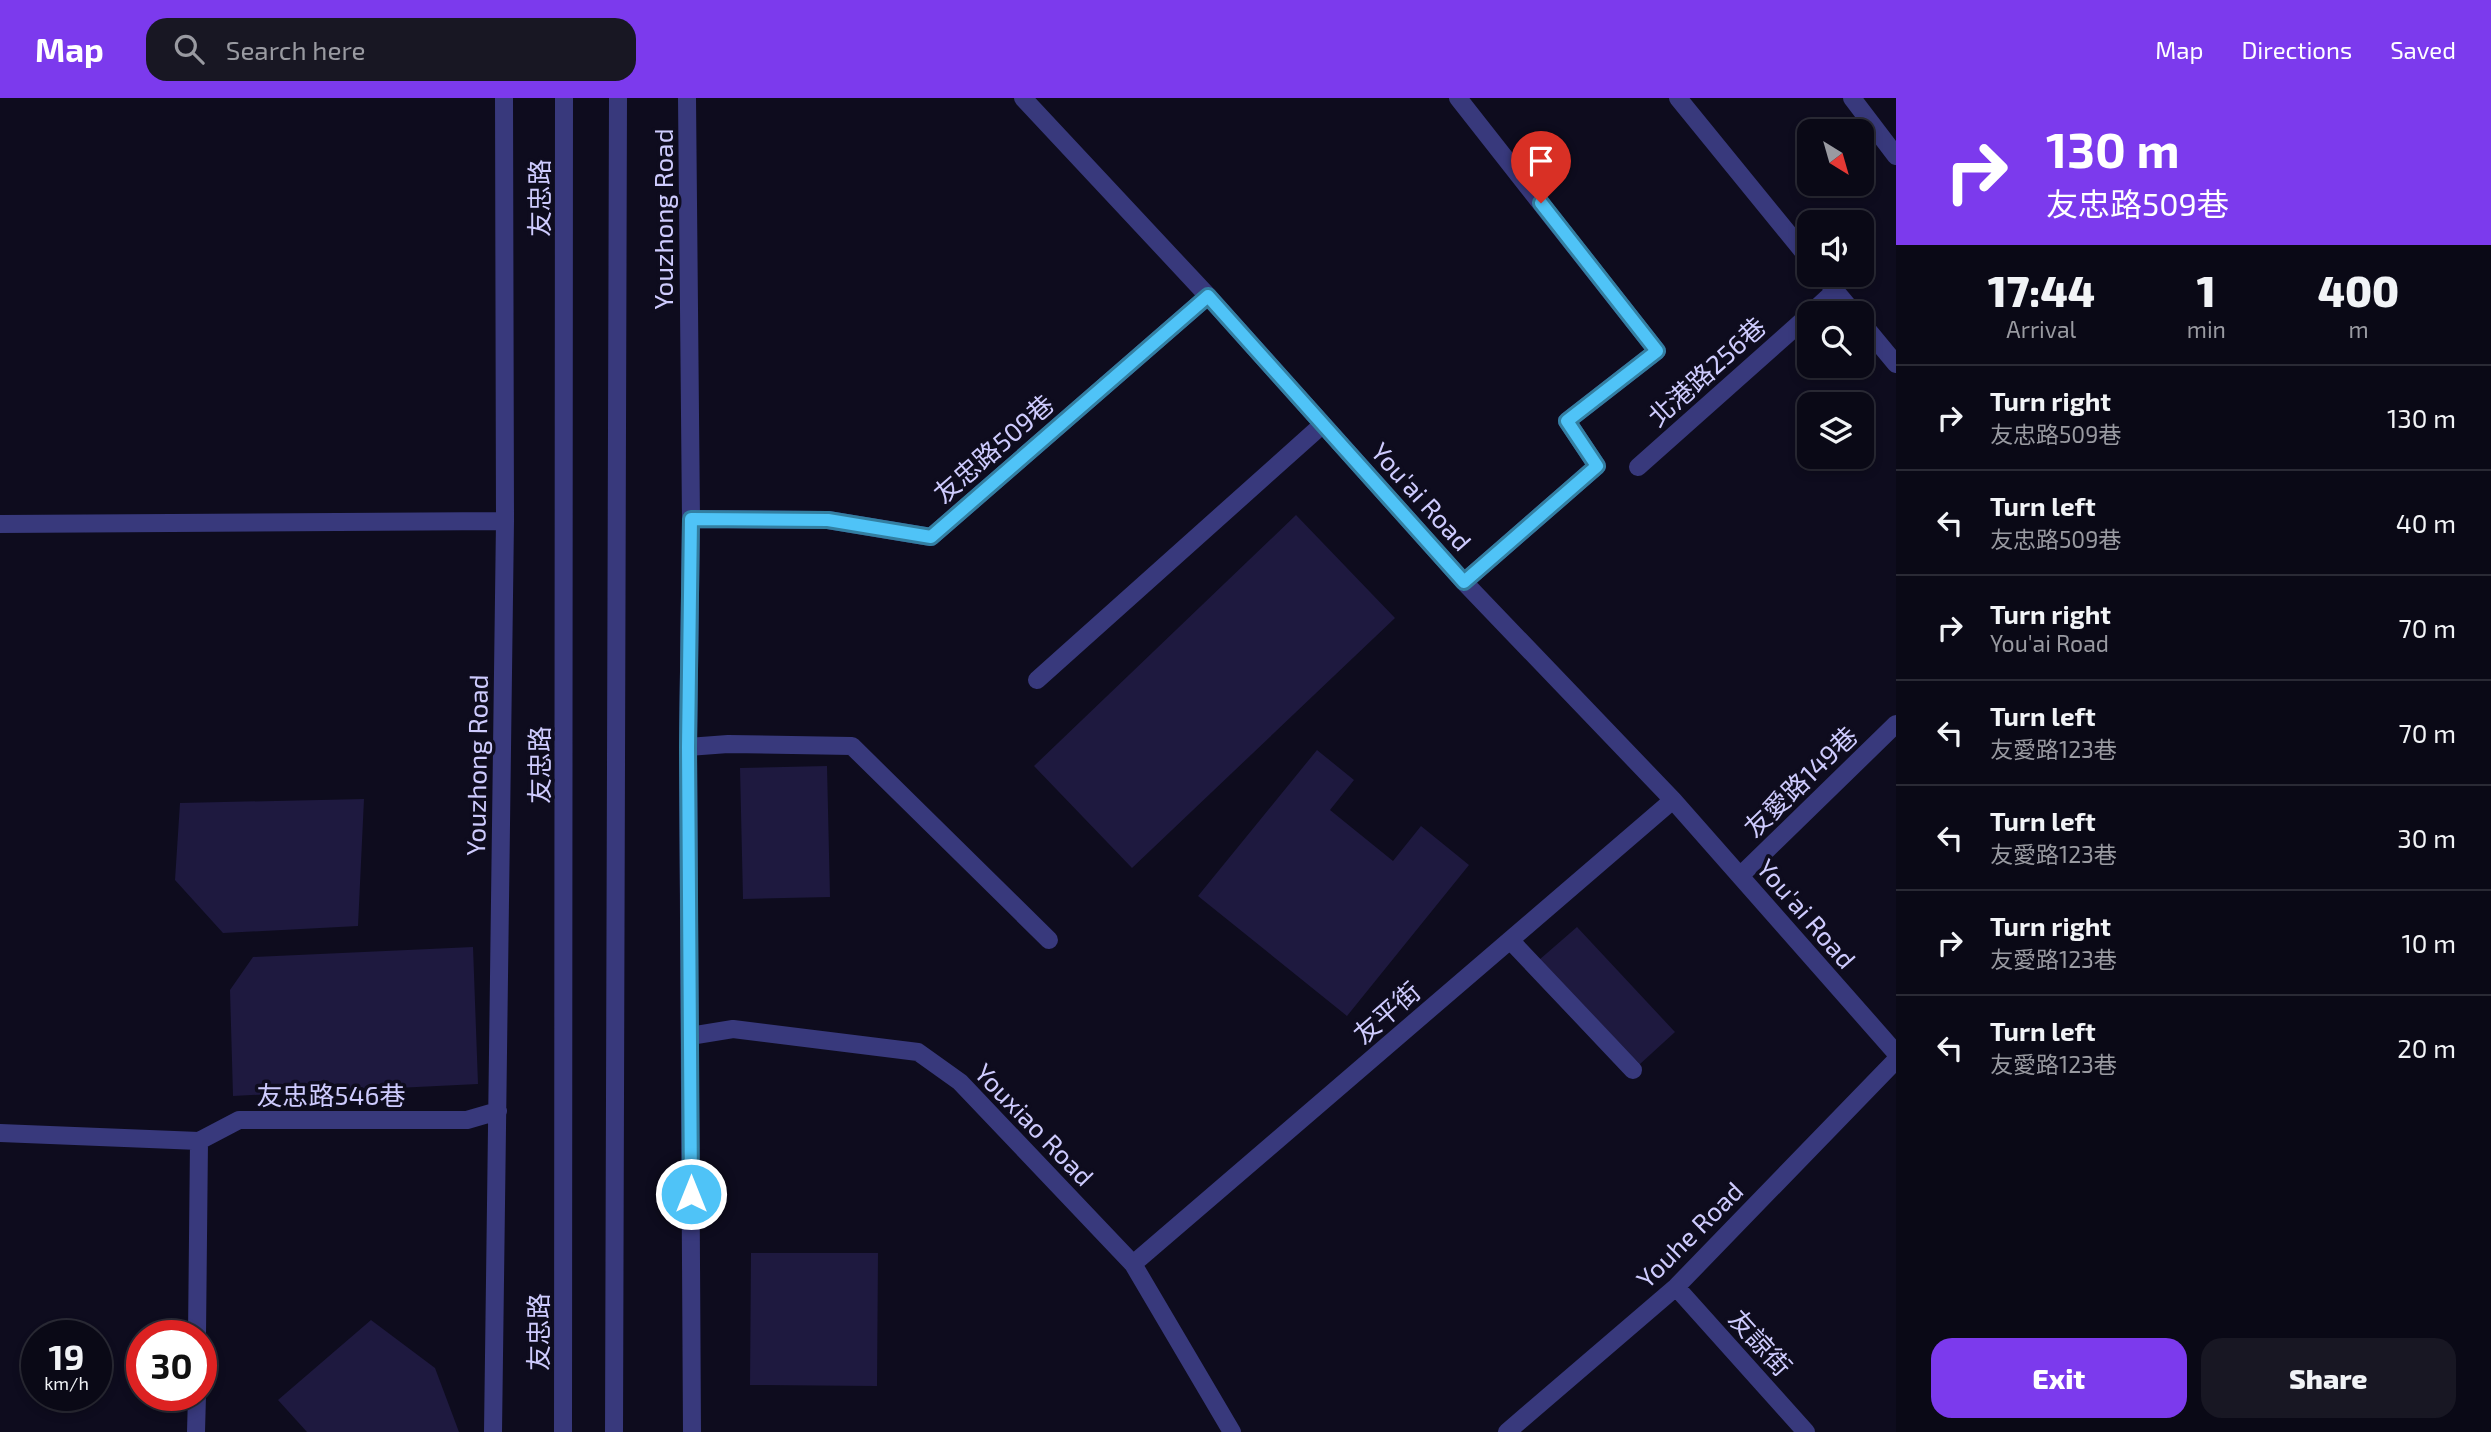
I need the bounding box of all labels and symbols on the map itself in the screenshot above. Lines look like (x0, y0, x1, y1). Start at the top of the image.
north arrow (1797, 119, 1874, 196)
street label: Youzhong Road (647, 128, 678, 310)
pin (1511, 131, 1571, 203)
street label: 友忠路 (523, 159, 554, 237)
street label: 北港路256巷 (1641, 310, 1771, 432)
street label: 友忠路509巷 (927, 388, 1059, 508)
street label: You'ai Road (1365, 436, 1479, 556)
street label: Youzhong Road (459, 674, 493, 856)
street label: 友愛路149巷 (1737, 719, 1863, 843)
street label: 友忠路 (523, 726, 554, 804)
street label: You'ai Road (1751, 852, 1863, 974)
street label: 友平街 (1346, 975, 1426, 1049)
street label: Youxiao Road (969, 1057, 1101, 1191)
street label: 友忠路546巷 (257, 1079, 405, 1110)
position arrow (654, 1157, 728, 1231)
street label: Youhe Road (1629, 1174, 1749, 1294)
street label: 友忠路 (522, 1293, 553, 1371)
street label: 友諒街 (1723, 1303, 1799, 1381)
speed limit sign: 30 (126, 1320, 217, 1411)

